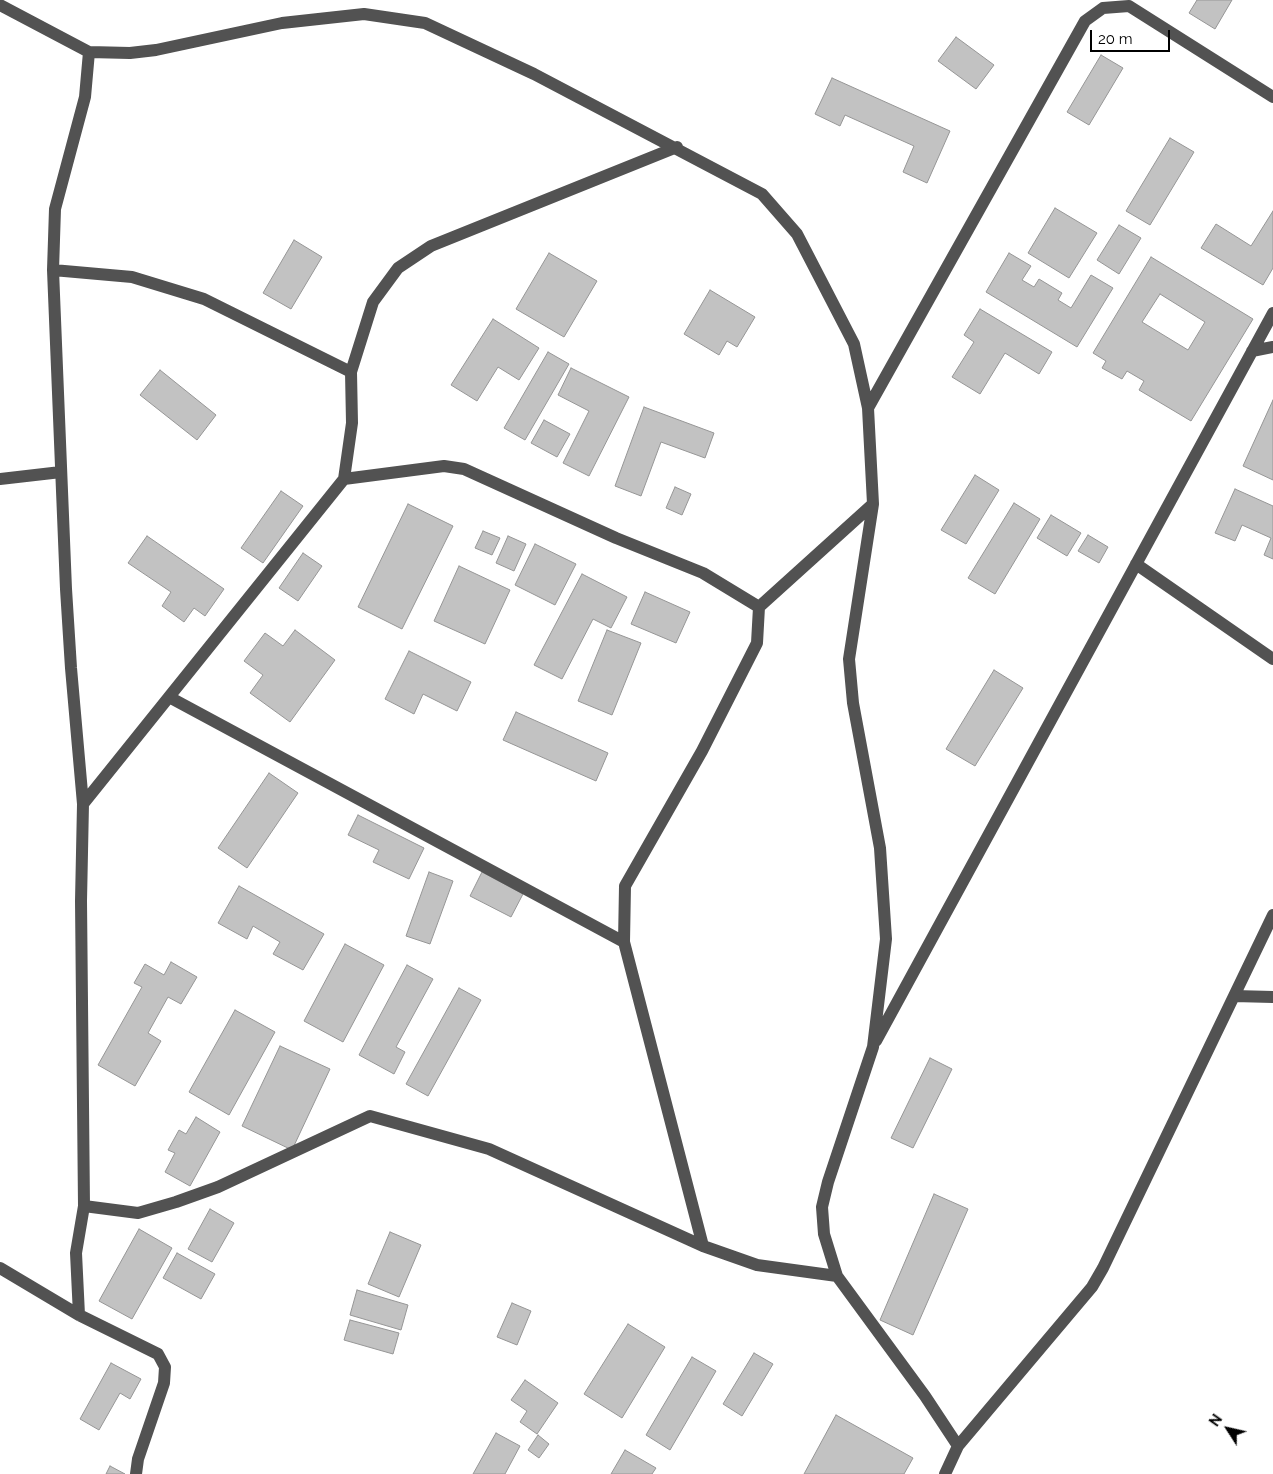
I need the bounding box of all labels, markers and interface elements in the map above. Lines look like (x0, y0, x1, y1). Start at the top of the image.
scale bar (1093, 20, 1173, 52)
text: 20 m (1098, 30, 1133, 48)
north arrow (1203, 1404, 1253, 1454)
text: N (1206, 1411, 1225, 1429)

